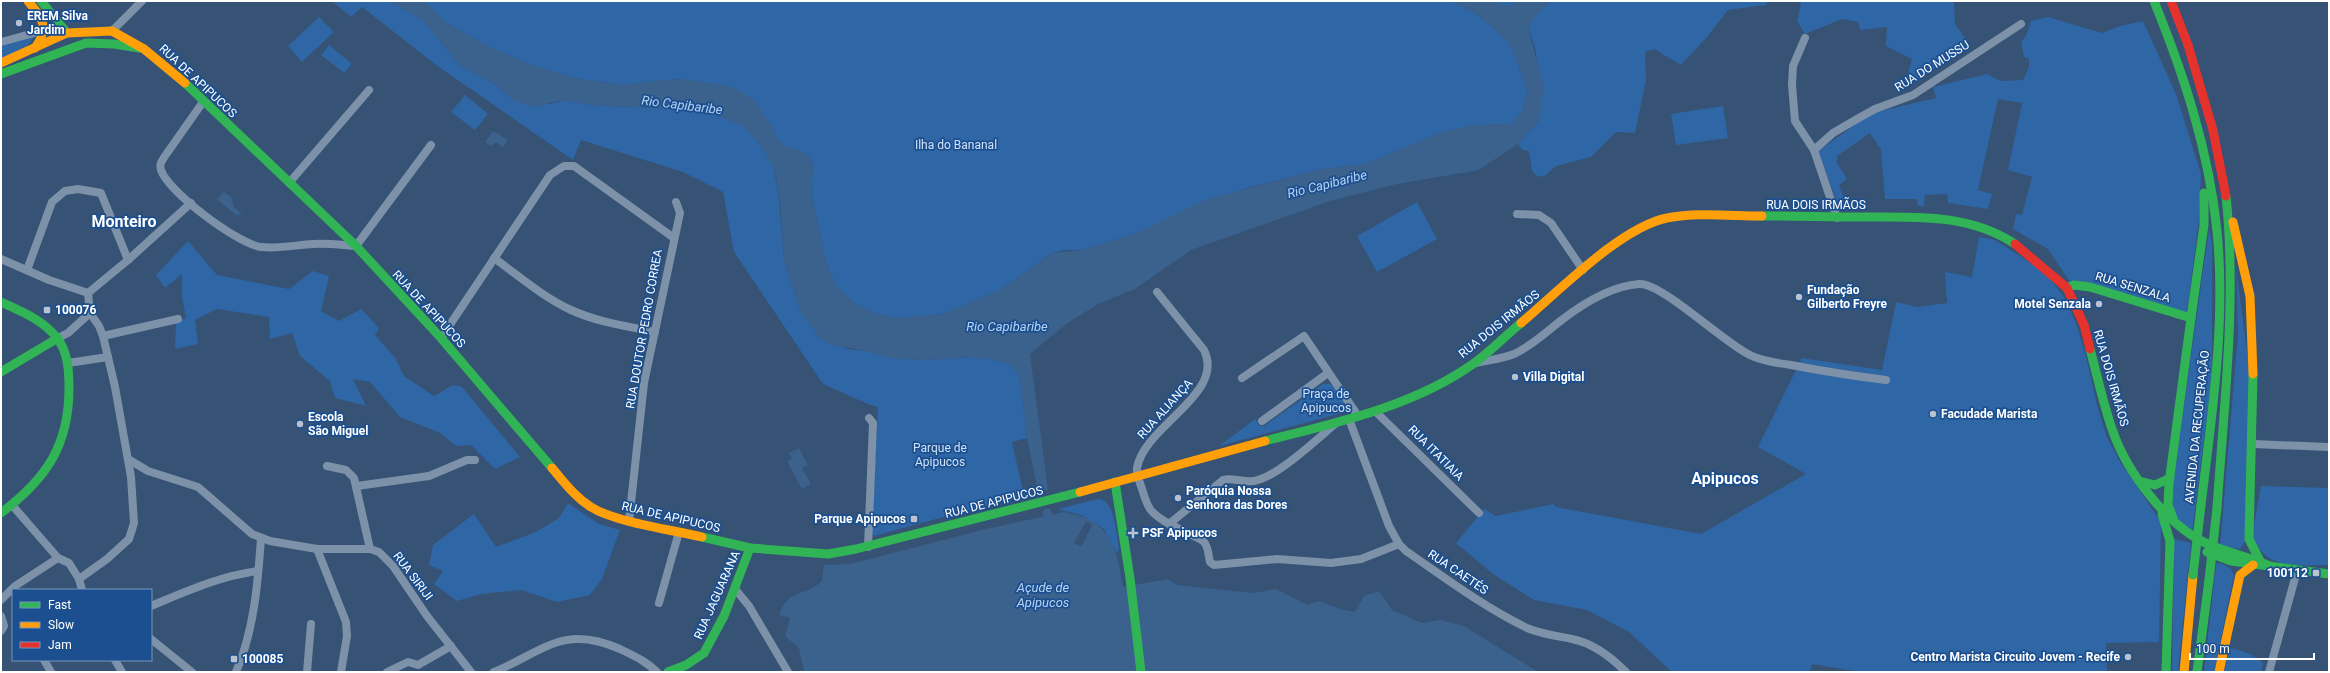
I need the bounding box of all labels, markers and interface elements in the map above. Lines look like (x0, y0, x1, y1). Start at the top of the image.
place label: EREM Silva Jardim (27, 9, 88, 37)
marker: EREM Silva Jardim (14, 18, 24, 28)
street label: RUA DO MUSSU (1892, 37, 1972, 95)
street label: RUA DE APIPUCOS (156, 42, 240, 120)
water label: Rio Capibaribe (641, 93, 724, 117)
park label: Ilha do Bananal (915, 138, 997, 152)
water label: Rio Capibaribe (1286, 167, 1369, 201)
street label: RUA DOIS IRMÃOS (1766, 196, 1866, 212)
district label: Monteiro (92, 212, 156, 231)
street label: RUA DOUTOR PEDRO CORREA (623, 248, 665, 410)
street label: RUA DE APIPUCOS (390, 267, 468, 351)
street label: RUA SENZALA (2094, 269, 2172, 305)
place label: Fundação Gilberto Freyre (1807, 283, 1888, 311)
street label: RUA DOIS IRMÃOS (1455, 286, 1542, 361)
marker: Fundação Gilberto Freyre (1794, 292, 1804, 302)
place label: Motel Senzala (2014, 297, 2092, 311)
marker: Motel Senzala (2094, 299, 2104, 309)
place label: 100076 (55, 303, 96, 317)
marker: 100076 (42, 305, 52, 315)
water label: Rio Capibaribe (966, 319, 1048, 334)
street label: RUA DOIS IRMÃOS (2091, 328, 2133, 428)
street label: AVENIDA DA RECUPERAÇÃO (2180, 350, 2212, 504)
place label: Villa Digital (1523, 370, 1584, 384)
marker: Villa Digital (1510, 372, 1520, 382)
street label: RUA ALIANÇA (1135, 376, 1196, 442)
park label: Praça de Apipucos (1301, 387, 1351, 415)
place label: Facudade Marista (1941, 407, 2038, 421)
marker: Facudade Marista (1928, 409, 1938, 419)
place label: Escola São Miguel (308, 410, 368, 438)
marker: Escola São Miguel (295, 419, 305, 429)
street label: RUA ITATIAIA (1405, 422, 1467, 484)
park label: Parque de Apipucos (913, 441, 967, 469)
district label: Apipucos (1691, 469, 1759, 488)
street label: RUA DE APIPUCOS (943, 483, 1045, 521)
place label: Paróquia Nossa Senhora das Dores (1186, 484, 1288, 512)
marker: Paróquia Nossa Senhora das Dores (1173, 493, 1183, 503)
street label: RUA DE APIPUCOS (620, 499, 722, 535)
place label: Parque Apipucos (814, 512, 906, 526)
marker: Parque Apipucos (909, 514, 919, 524)
place label: PSF Apipucos (1142, 526, 1217, 540)
marker: PSF Apipucos (1127, 527, 1139, 539)
street label: RUA CAETÉS (1425, 546, 1491, 597)
street label: RUA JAGUARANA (691, 548, 743, 641)
street label: RUA SIRIJI (390, 549, 436, 603)
place label: 100112 (2267, 566, 2308, 580)
marker: 100112 (2311, 568, 2321, 578)
water label: Açude de Apipucos (1016, 580, 1070, 610)
legend (12, 589, 152, 661)
text: Fast (48, 598, 71, 612)
text: Slow (48, 618, 74, 632)
scale bar (2190, 635, 2314, 661)
text: Jam (48, 638, 72, 652)
text: 100 m (2196, 642, 2230, 656)
place label: Centro Marista Circuito Jovem - Recife (1910, 650, 2121, 664)
place label: 100085 (242, 652, 283, 666)
marker: Centro Marista Circuito Jovem - Recife (2123, 652, 2133, 662)
marker: 100085 (229, 654, 239, 664)

